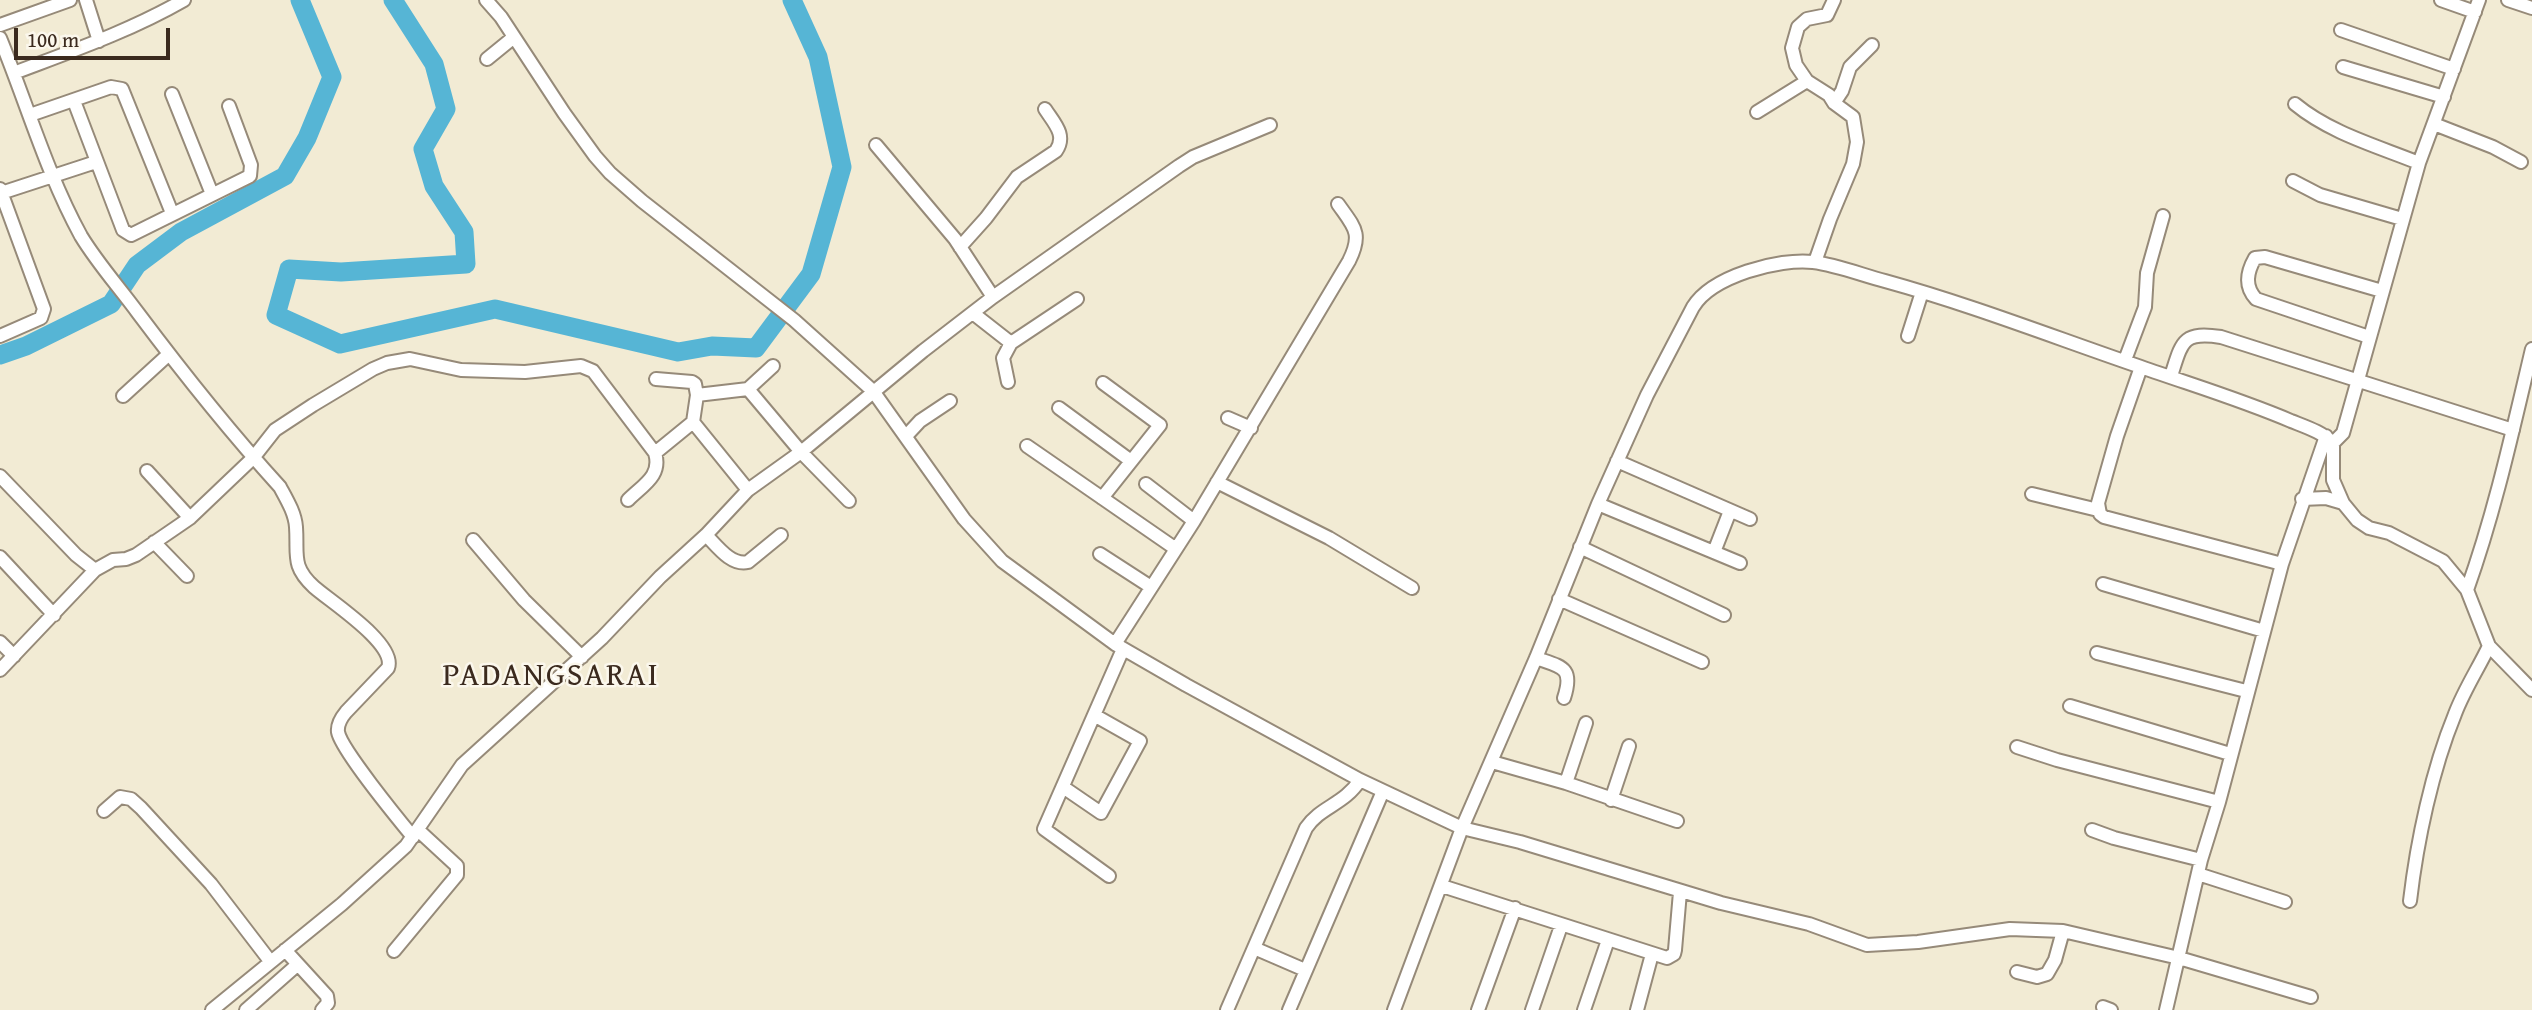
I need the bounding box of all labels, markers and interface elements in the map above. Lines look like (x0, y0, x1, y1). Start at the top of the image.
scale bar (18, 14, 173, 58)
text: 100 m (27, 24, 79, 55)
district label: PADANGSARAI (444, 658, 658, 696)

